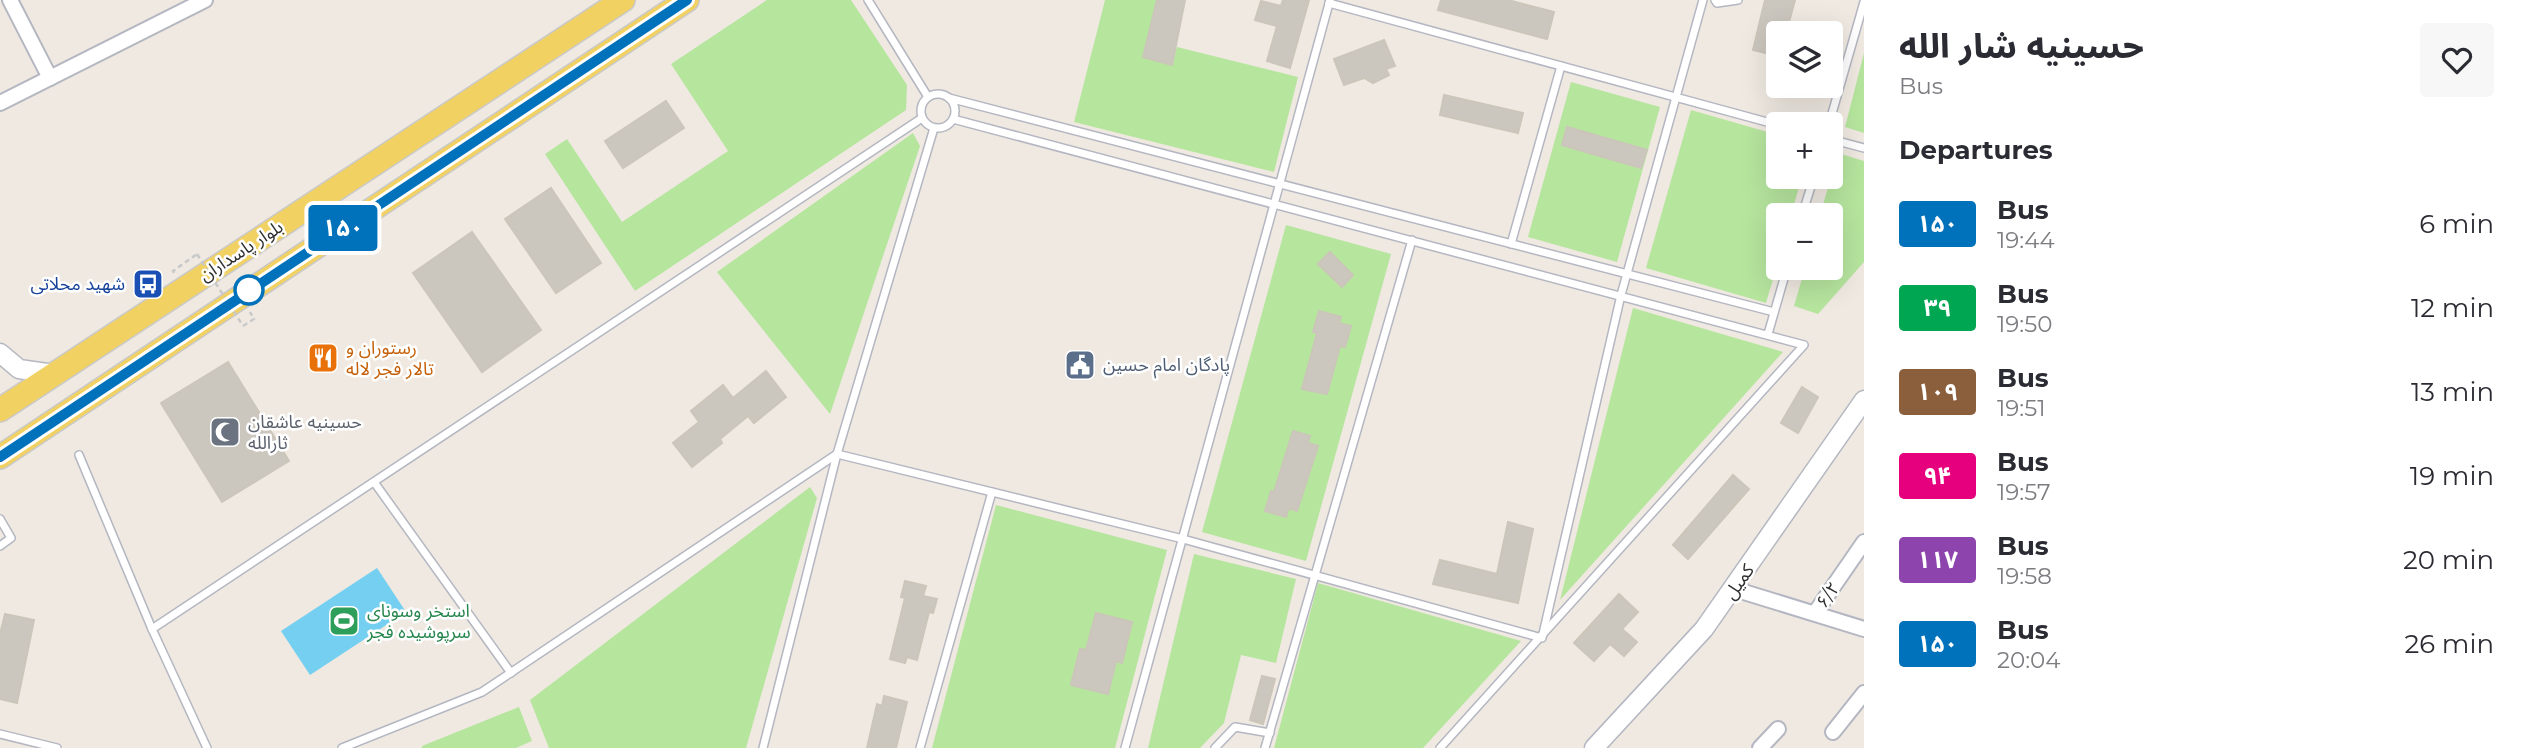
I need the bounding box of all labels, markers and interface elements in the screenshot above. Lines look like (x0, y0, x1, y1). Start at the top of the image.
map controls (1766, 21, 1843, 280)
button: layers (1766, 21, 1843, 98)
button: heart (2420, 23, 2494, 97)
text: حسینیه شار الله (1899, 26, 2144, 66)
text: Bus (1899, 72, 1943, 100)
button: + (1766, 112, 1843, 189)
text: Departures (1899, 134, 2053, 166)
text: Bus (1997, 194, 2049, 226)
button: − (1766, 203, 1843, 280)
line badge: ۱۵۰ (303, 205, 383, 251)
text: 6 min (2419, 208, 2494, 240)
text: ۱۵۰ (1917, 209, 1958, 238)
text: ۱۵۰ (322, 213, 364, 242)
street label: بلوار پاسداران (195, 216, 287, 286)
text: 19:44 (1997, 226, 2055, 254)
bus stop icon: شهید محلاتی (131, 267, 165, 301)
place label: شهید محلاتی (30, 273, 125, 295)
unlabelled marker (234, 275, 264, 305)
text: Bus (1997, 278, 2049, 310)
text: 12 min (2411, 292, 2494, 324)
text: ۳۹ (1924, 293, 1951, 322)
text: 19:50 (1997, 310, 2052, 338)
place label: رستوران و تالار فجر لاله (346, 337, 434, 380)
restaurant icon: رستوران و تالار فجر لاله (306, 341, 340, 375)
public building icon: پادگان امام حسین (1063, 348, 1097, 382)
place label: پادگان امام حسین (1103, 354, 1230, 379)
text: Bus (1997, 362, 2049, 394)
text: 13 min (2411, 376, 2494, 408)
text: ۱۰۹ (1917, 377, 1958, 406)
text: 19:51 (1997, 394, 2046, 422)
place label: حسینیه عاشقان ثارالله (248, 411, 362, 454)
mosque icon: حسینیه عاشقان ثارالله (208, 415, 242, 449)
text: Bus (1997, 446, 2049, 478)
text: 19 min (2410, 460, 2494, 492)
text: ۹۴ (1924, 461, 1951, 490)
text: 19:57 (1997, 478, 2050, 506)
text: Bus (1997, 530, 2049, 562)
text: 20 min (2403, 544, 2494, 576)
text: ۱۱۷ (1917, 545, 1958, 574)
street label: کمیل (1719, 560, 1759, 604)
text: 19:58 (1997, 562, 2052, 590)
street label: ۶/۲ (1811, 578, 1845, 612)
place label: استخر وسونای سرپوشیده فجر (366, 600, 471, 643)
sports icon: استخر وسونای سرپوشیده فجر (327, 604, 361, 638)
text: Bus (1997, 614, 2049, 646)
text: 26 min (2404, 628, 2494, 660)
text: ۱۵۰ (1917, 629, 1958, 658)
text: 20:04 (1997, 646, 2061, 674)

